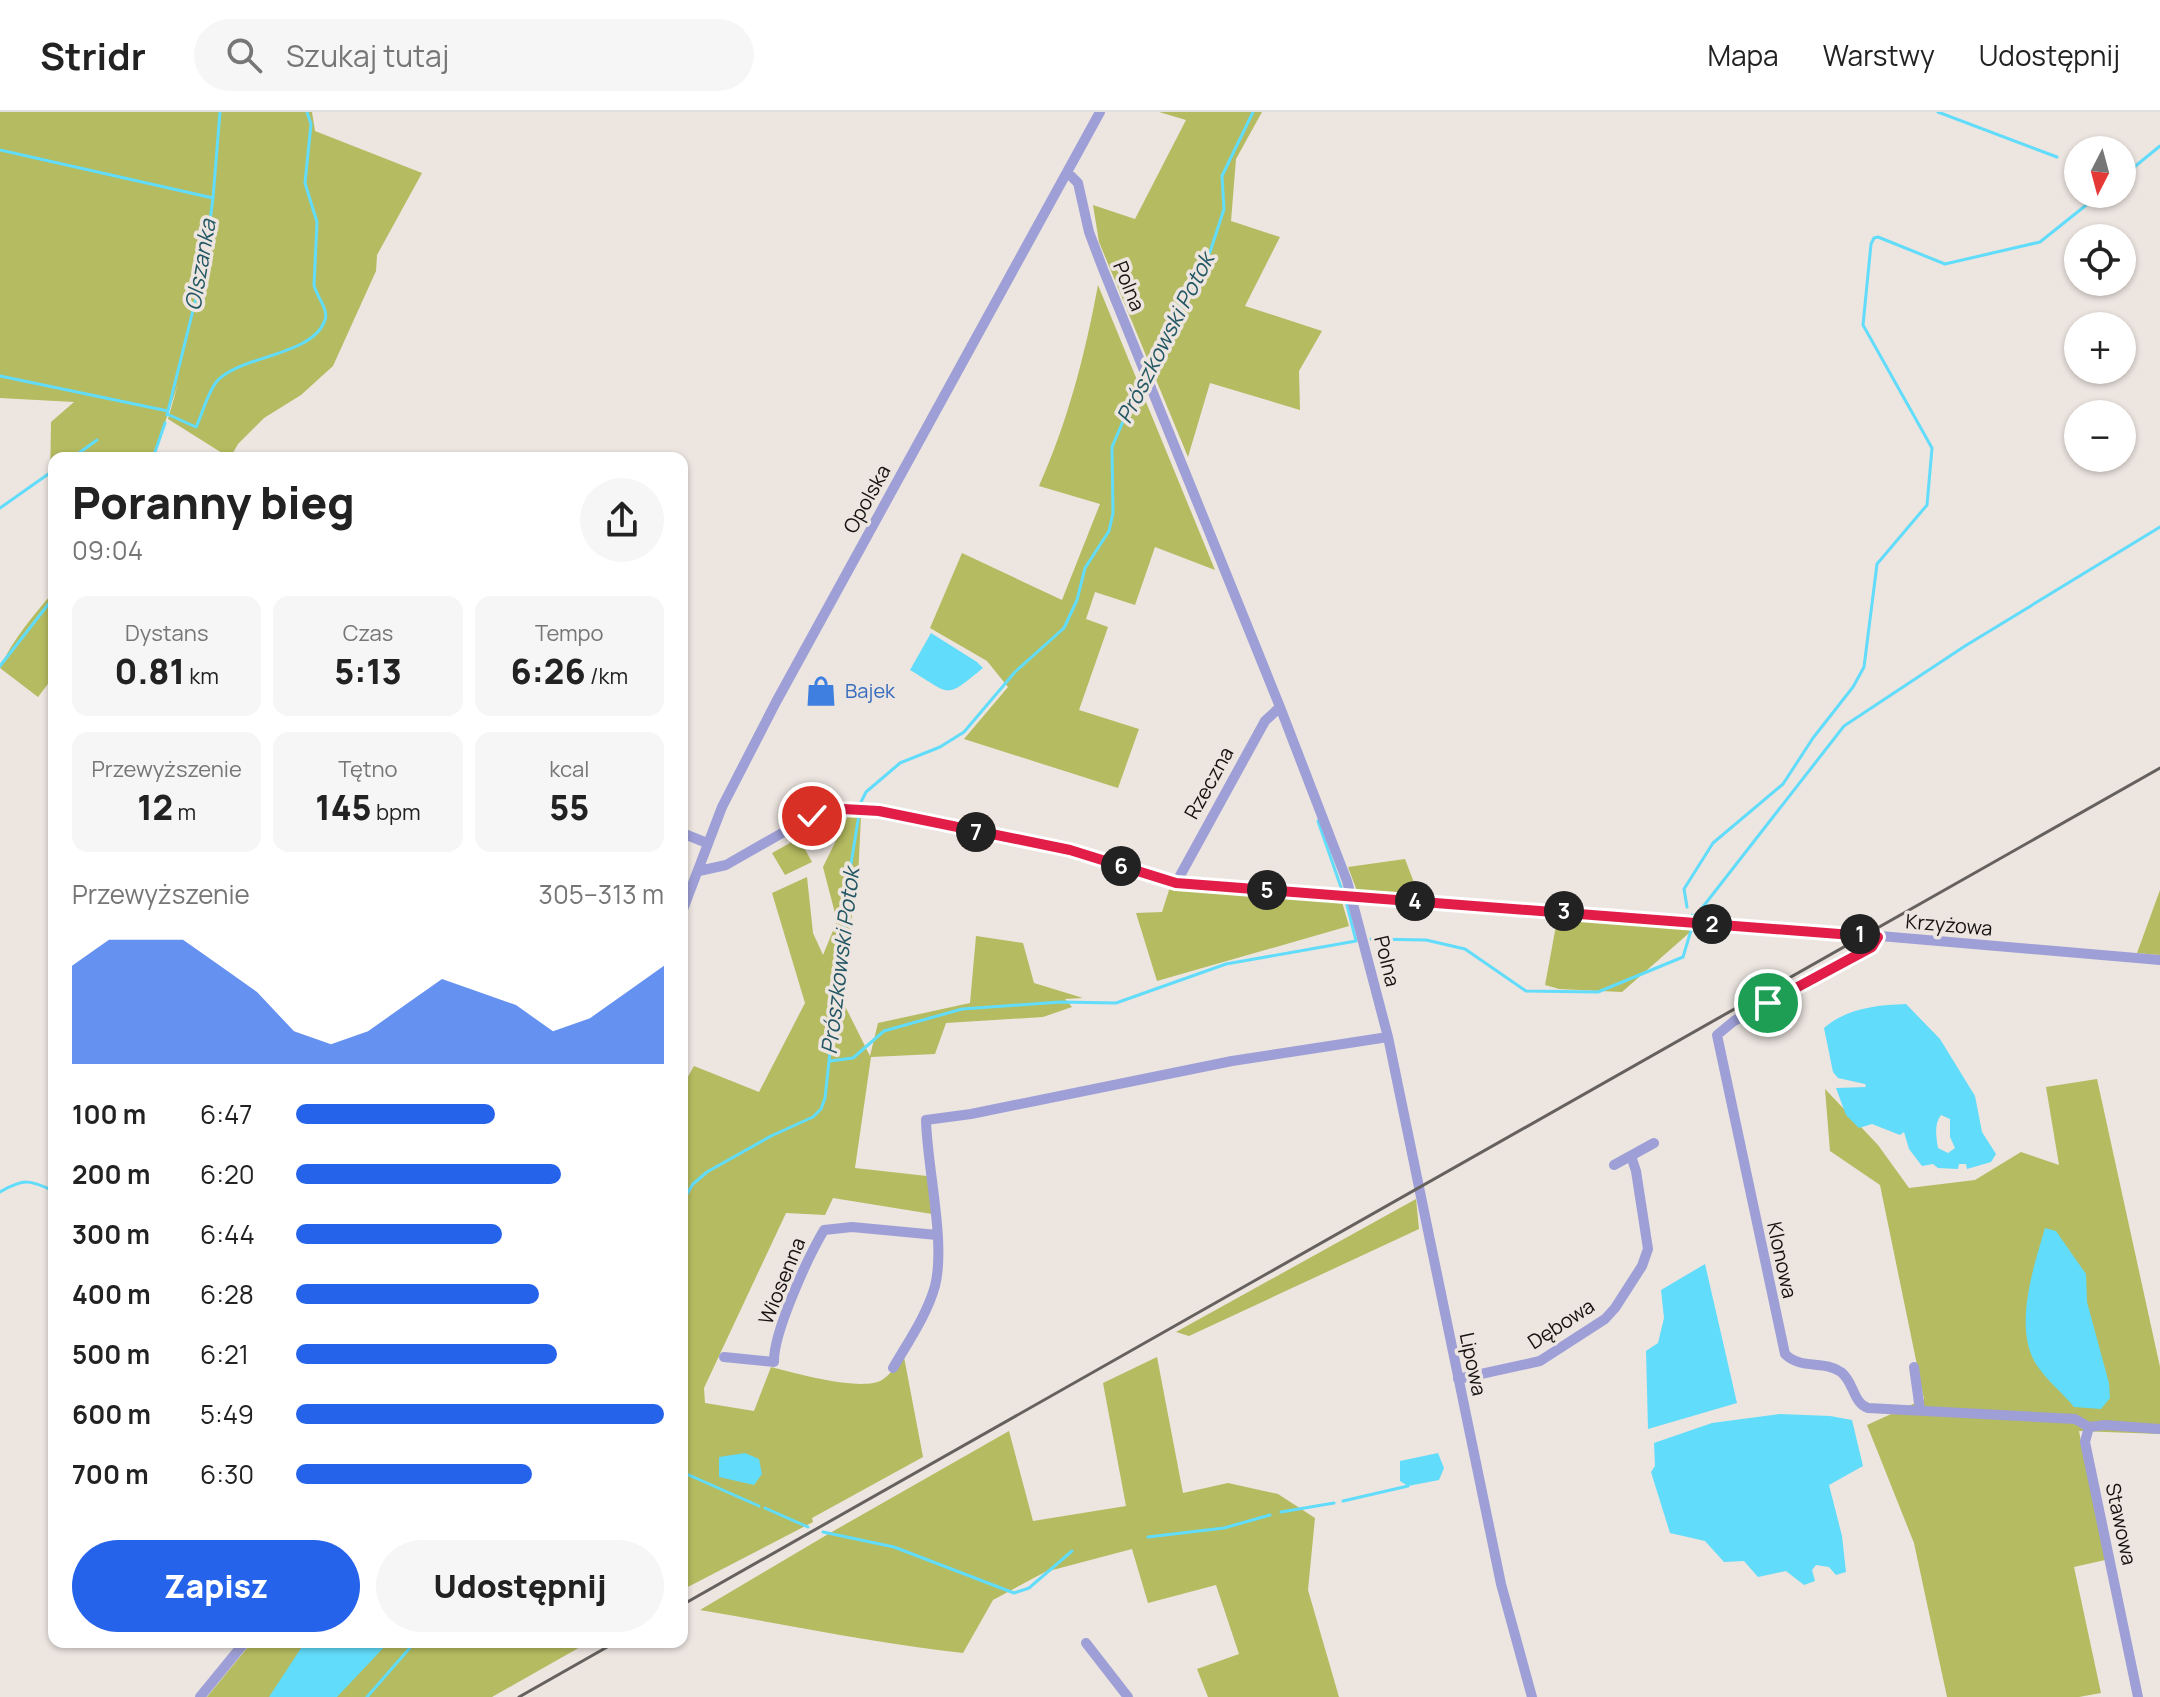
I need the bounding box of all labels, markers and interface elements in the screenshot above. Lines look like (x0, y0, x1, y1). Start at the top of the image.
search box (194, 19, 754, 91)
text: Stridr (40, 29, 146, 81)
icon: search (222, 33, 266, 77)
text: Szukaj tutaj (286, 35, 449, 76)
text: Mapa (1707, 36, 1779, 74)
text: Warstwy (1823, 36, 1935, 74)
text: Udostępnij (1979, 36, 2120, 74)
north arrow (2064, 136, 2136, 208)
map controls (2064, 136, 2136, 472)
water label: Olszanka (177, 215, 223, 313)
button: locate (2064, 224, 2136, 296)
water label: Prószkowski Potok (1109, 245, 1222, 428)
street label: Polna (1107, 257, 1152, 315)
button: + (2064, 312, 2136, 384)
button: − (2064, 400, 2136, 472)
street label: Opolska (837, 460, 896, 538)
text: Poranny bieg (72, 472, 355, 532)
button: share (580, 478, 664, 562)
text: 09:04 (72, 532, 143, 568)
text: Dystans (125, 618, 208, 648)
text: Czas (343, 618, 393, 648)
text: Tempo (535, 618, 604, 648)
text: 0.81 (114, 648, 185, 694)
text: 5:13 (334, 648, 402, 694)
text: 6:26 (511, 648, 586, 694)
text: km (185, 661, 219, 691)
text: /km (586, 661, 628, 691)
shop icon: Bajek (804, 674, 838, 708)
place label: Bajek (845, 677, 896, 704)
street label: Rzeczna (1178, 742, 1239, 824)
text: Przewyższenie (91, 754, 242, 784)
text: Tętno (338, 754, 398, 784)
text: kcal (549, 754, 589, 784)
pin (778, 782, 846, 850)
text: 12 (137, 784, 173, 830)
text: 145 (315, 784, 372, 830)
text: 55 (549, 784, 589, 830)
icon: check (790, 794, 834, 838)
text: m (173, 797, 196, 827)
text: bpm (372, 797, 421, 827)
pin: 7 (956, 812, 996, 852)
text: 7 (970, 817, 982, 847)
pin: 6 (1101, 846, 1141, 886)
text: 6 (1114, 851, 1128, 881)
water label: Prószkowski Potok (814, 863, 867, 1056)
pin: 5 (1247, 870, 1287, 910)
text: 5 (1261, 875, 1273, 905)
text: Przewyższenie (72, 876, 250, 912)
text: 305–313 m (539, 876, 664, 912)
pin: 4 (1395, 881, 1435, 921)
text: 4 (1408, 886, 1422, 916)
pin: 3 (1544, 891, 1584, 931)
text: 3 (1558, 896, 1570, 926)
pin: 2 (1692, 904, 1732, 944)
street label: Krzyżowa (1905, 907, 1994, 942)
text: 2 (1705, 909, 1719, 939)
pin: 1 (1840, 914, 1880, 954)
text: 1 (1855, 919, 1865, 949)
street label: Polna (1368, 933, 1407, 989)
pin (1734, 969, 1802, 1037)
icon: arrive (1746, 981, 1790, 1025)
text: 100 m (72, 1096, 146, 1132)
text: 6:47 (200, 1096, 252, 1132)
text: 200 m (72, 1156, 150, 1192)
text: 6:20 (200, 1156, 255, 1192)
text: 300 m (72, 1216, 150, 1252)
text: 6:44 (200, 1216, 255, 1252)
street label: Klonowa (1761, 1219, 1804, 1301)
street label: Wiosenna (752, 1233, 811, 1328)
text: 400 m (72, 1276, 151, 1312)
text: 6:28 (200, 1276, 254, 1312)
street label: Dębowa (1522, 1292, 1599, 1355)
street label: Lipowa (1454, 1330, 1493, 1398)
text: 500 m (72, 1336, 150, 1372)
text: 6:21 (200, 1336, 249, 1372)
text: 600 m (72, 1396, 151, 1432)
text: 5:49 (200, 1396, 254, 1432)
text: 700 m (72, 1456, 149, 1492)
text: 6:30 (200, 1456, 254, 1492)
street label: Stawowa (2100, 1480, 2143, 1567)
button: Zapisz (72, 1540, 360, 1632)
button: Udostępnij (376, 1540, 664, 1632)

